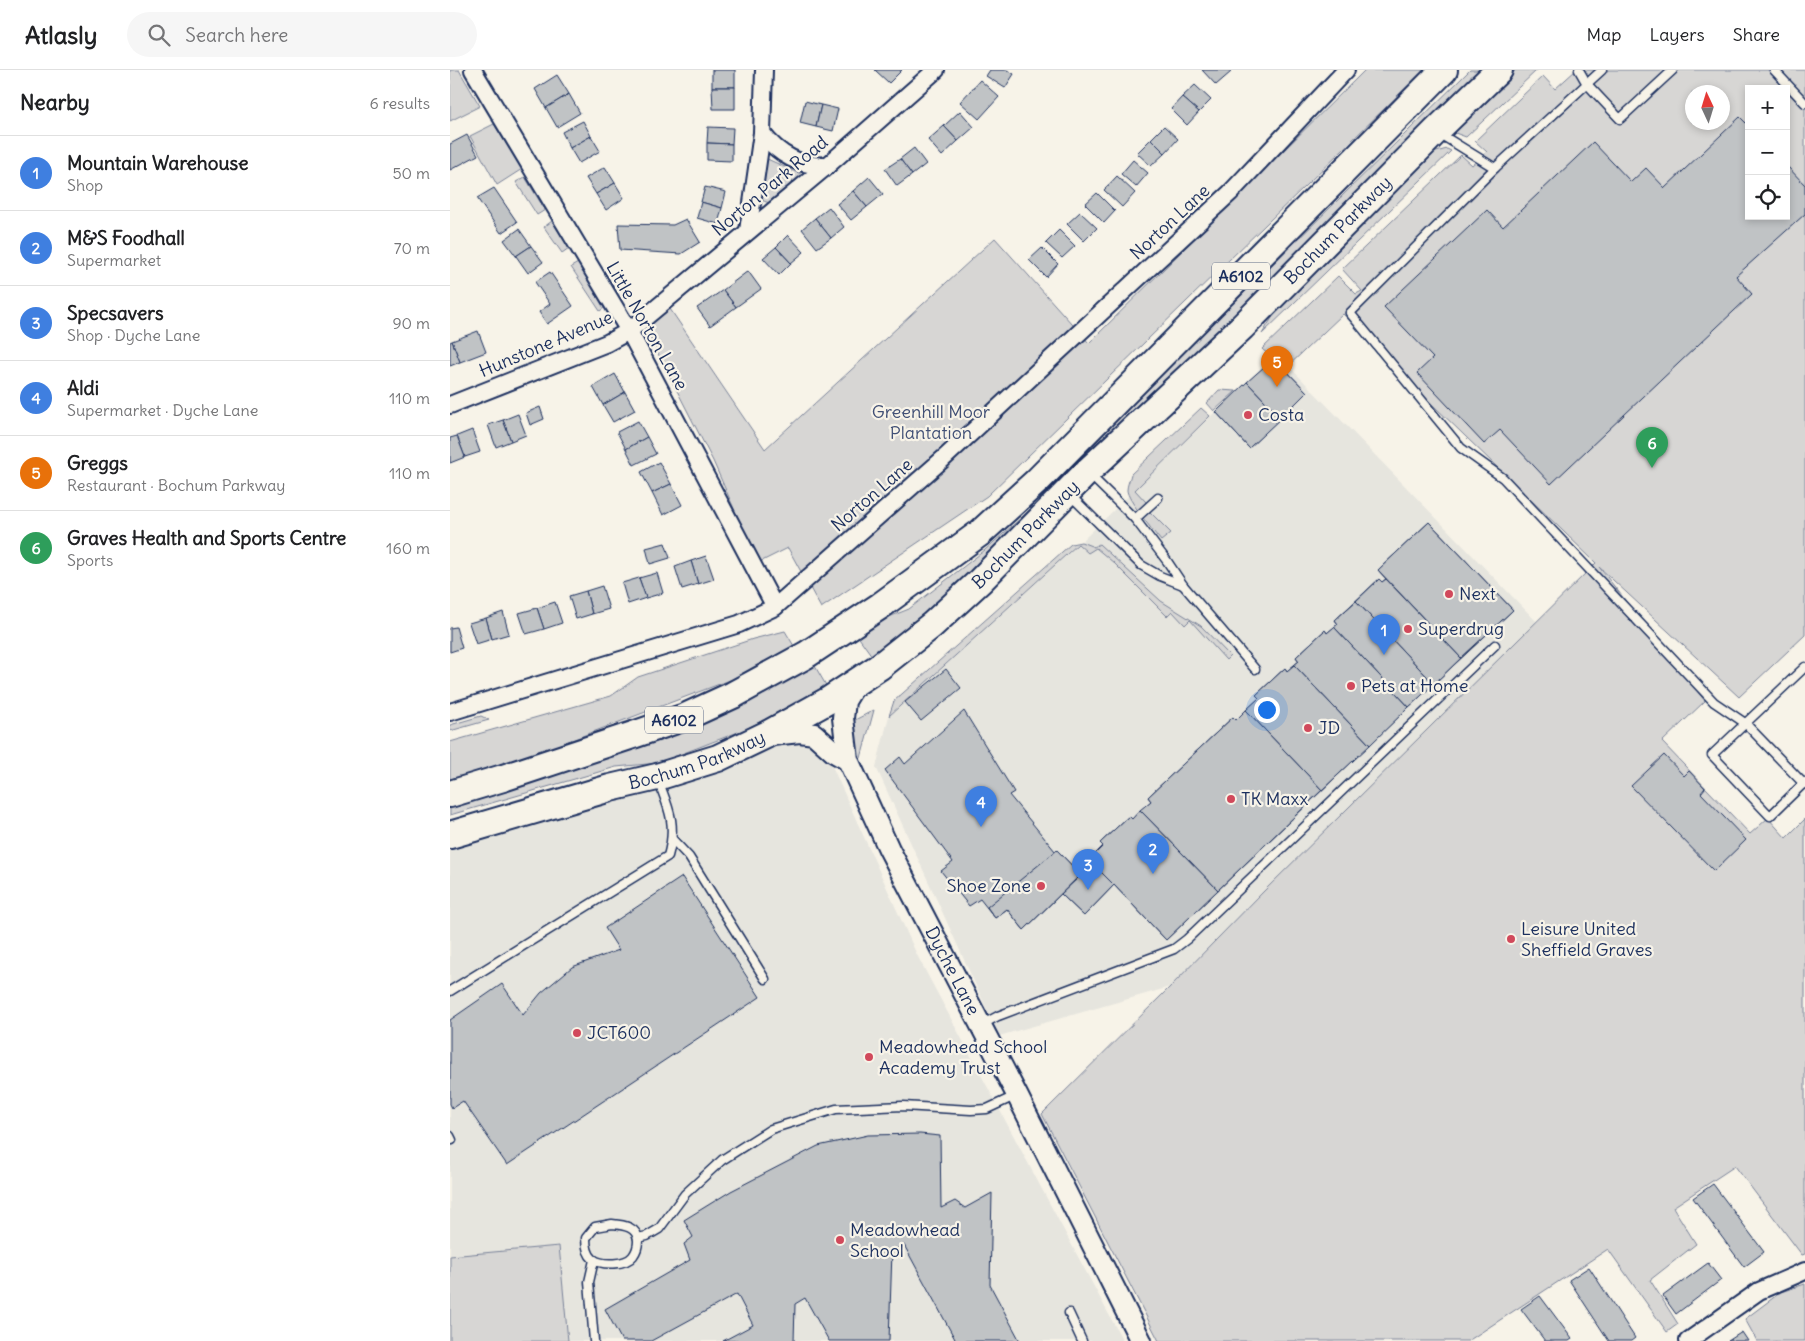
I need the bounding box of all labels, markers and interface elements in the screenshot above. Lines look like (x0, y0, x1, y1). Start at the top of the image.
search box (127, 12, 477, 57)
text: Atlasly (25, 20, 97, 50)
icon: search (145, 21, 173, 49)
text: Search here (185, 23, 288, 47)
text: Map (1586, 23, 1621, 46)
text: Layers (1649, 23, 1705, 46)
text: Share (1733, 23, 1780, 46)
north arrow (1685, 85, 1730, 130)
map controls (1745, 85, 1790, 220)
button: + (1745, 85, 1790, 130)
text: Nearby (20, 89, 90, 116)
text: 6 results (369, 93, 430, 113)
street label: Norton Park Road (707, 130, 833, 241)
button: − (1745, 130, 1790, 175)
text: Mountain Warehouse (67, 151, 248, 175)
text: 1 (33, 163, 39, 183)
text: 50 m (392, 163, 430, 183)
street label: Bochum Parkway (1279, 171, 1396, 289)
text: Shop (67, 175, 103, 195)
button: locate (1745, 175, 1790, 220)
street label: Norton Lane (1125, 179, 1214, 264)
text: M&S Foodhall (67, 226, 185, 250)
text: 2 (32, 238, 40, 258)
text: 70 m (394, 238, 430, 258)
text: Supermarket (67, 250, 161, 270)
street label: Little Norton Lane (601, 257, 694, 394)
road number: A6102 (1212, 262, 1270, 290)
text: Specsavers (67, 301, 164, 325)
street label: Hunstone Avenue (476, 305, 616, 382)
text: 3 (31, 313, 41, 333)
text: 90 m (392, 313, 430, 333)
text: Shop · Dyche Lane (67, 325, 200, 345)
pin: 5 (1261, 346, 1293, 387)
text: Aldi (67, 376, 99, 400)
text: 4 (31, 388, 41, 408)
text: 110 m (389, 388, 430, 408)
text: Supermarket · Dyche Lane (67, 400, 258, 420)
park label: Greenhill Moor Plantation (872, 400, 991, 444)
place label: Costa (1258, 403, 1304, 426)
marker: Costa (1242, 409, 1254, 421)
pin: 6 (1636, 427, 1668, 468)
text: Greggs (67, 451, 128, 475)
street label: Norton Lane (826, 453, 917, 536)
text: 5 (31, 463, 41, 483)
text: 110 m (389, 463, 430, 483)
text: Restaurant · Bochum Parkway (67, 475, 285, 495)
street label: Bochum Parkway (967, 475, 1084, 594)
text: Graves Health and Sports Centre (67, 526, 346, 550)
text: 6 (31, 538, 41, 558)
text: 160 m (386, 538, 430, 558)
text: Sports (67, 550, 113, 570)
place label: Next (1459, 582, 1496, 605)
marker: Next (1443, 588, 1455, 600)
pin: 1 (1368, 614, 1400, 655)
place label: Superdrug (1418, 617, 1504, 640)
marker: Superdrug (1402, 623, 1414, 635)
place label: Pets at Home (1361, 674, 1469, 697)
marker: Pets at Home (1345, 680, 1357, 692)
your location (1254, 697, 1280, 723)
road number: A6102 (645, 706, 703, 734)
place label: JD (1318, 716, 1340, 739)
marker: JD (1302, 722, 1314, 734)
street label: Bochum Parkway (626, 725, 769, 794)
pin: 4 (965, 786, 997, 827)
place label: TK Maxx (1241, 787, 1308, 810)
marker: TK Maxx (1225, 793, 1237, 805)
pin: 2 (1137, 833, 1169, 874)
pin: 3 (1072, 849, 1104, 890)
place label: Shoe Zone (946, 874, 1031, 897)
marker: Shoe Zone (1035, 880, 1047, 892)
place label: Leisure United Sheffield Graves (1521, 917, 1653, 961)
street label: Dyche Lane (920, 923, 985, 1019)
marker: Leisure United Sheffield Graves (1505, 933, 1517, 945)
place label: JCT600 (587, 1021, 651, 1044)
marker: JCT600 (571, 1027, 583, 1039)
place label: Meadowhead School Academy Trust (879, 1035, 1047, 1079)
marker: Meadowhead School Academy Trust (863, 1051, 875, 1063)
place label: Meadowhead School (850, 1218, 961, 1262)
marker: Meadowhead School (834, 1234, 846, 1246)

